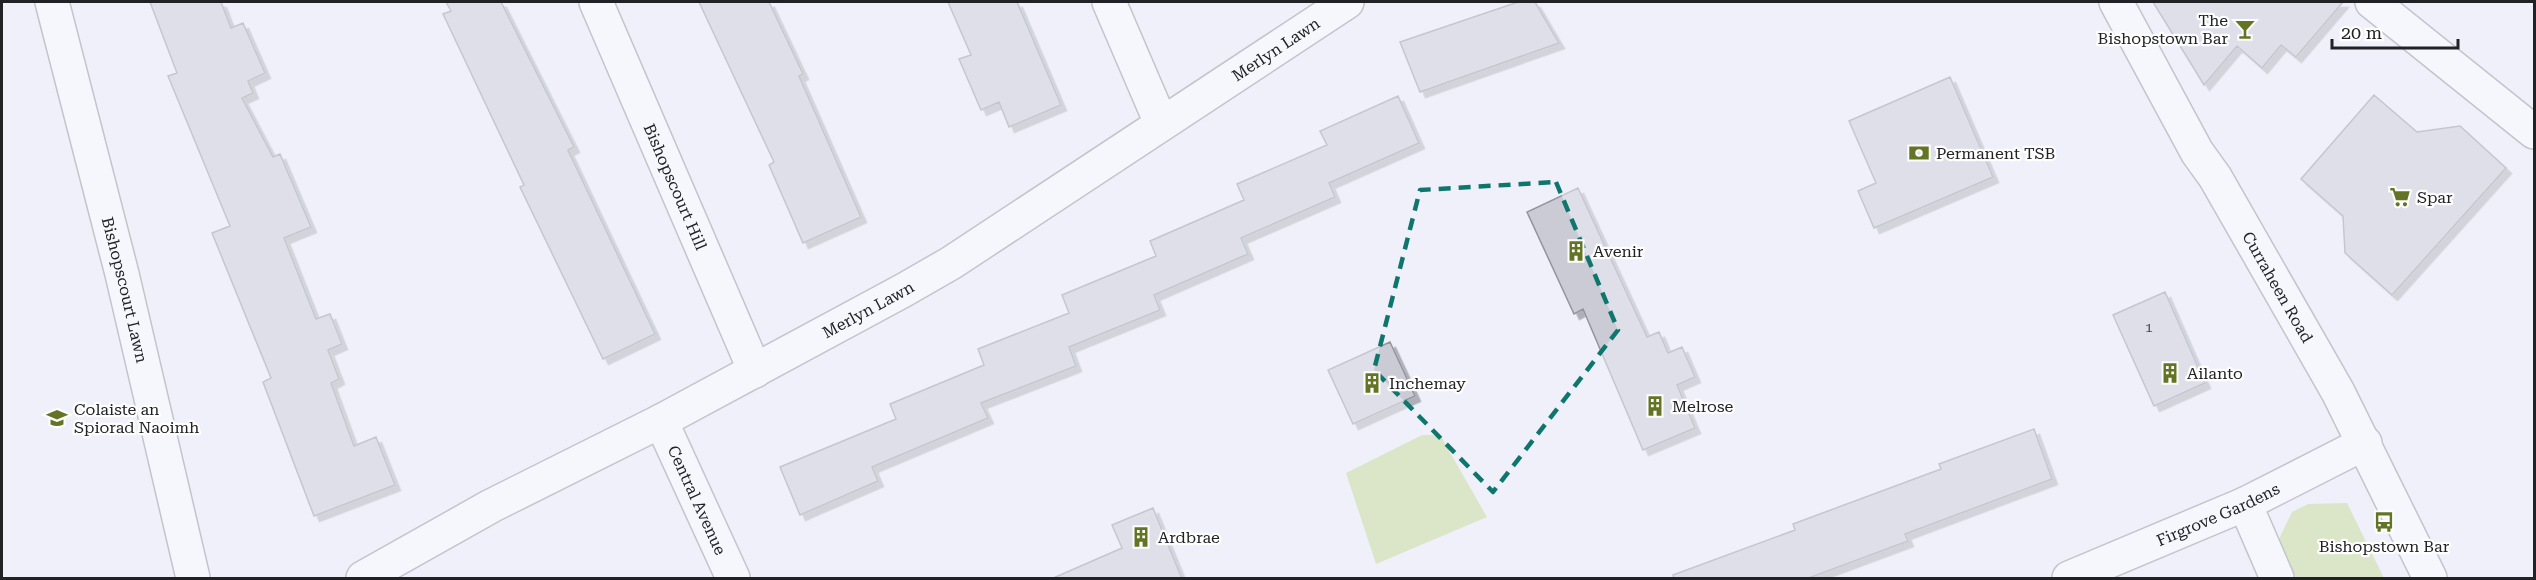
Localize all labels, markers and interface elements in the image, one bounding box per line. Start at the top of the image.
place label: The Bishopstown Bar [2098,11,2228,48]
scale bar [2332,12,2458,50]
street label: Merlyn Lawn [1228,13,1323,85]
bar icon: The Bishopstown Bar [2233,17,2257,41]
text: 20 m [2341,22,2382,43]
street label: Bishopscourt Hill [640,121,711,253]
bank icon: Permanent TSB [1907,141,1931,165]
place label: Permanent TSB [1936,144,2055,163]
supermarket icon: Spar [2388,185,2412,209]
place label: Spar [2417,188,2453,207]
street label: Bishopscourt Lawn [98,215,152,365]
street label: Curraheen Road [2239,228,2317,346]
building icon: Avenir [1564,239,1588,263]
place label: Avenir [1593,242,1644,261]
street label: Merlyn Lawn [819,277,917,342]
house number: 1 [2145,319,2153,335]
building icon: Ailanto [2158,361,2182,385]
place label: Ailanto [2187,364,2243,383]
building icon: Inchemay [1360,371,1384,395]
place label: Inchemay [1389,374,1466,393]
building icon: Melrose [1643,394,1667,418]
place label: Melrose [1672,397,1733,416]
place label: Colaiste an Spiorad Naoimh [74,400,199,437]
school or university icon: Colaiste an Spiorad Naoimh [45,406,69,430]
street label: Central Avenue [664,442,731,558]
street label: Firgrove Gardens [2153,478,2283,550]
bus stop icon: Bishopstown Bar [2372,510,2396,534]
building icon: Ardbrae [1129,525,1153,549]
place label: Ardbrae [1158,528,1220,547]
place label: Bishopstown Bar [2319,537,2450,556]

